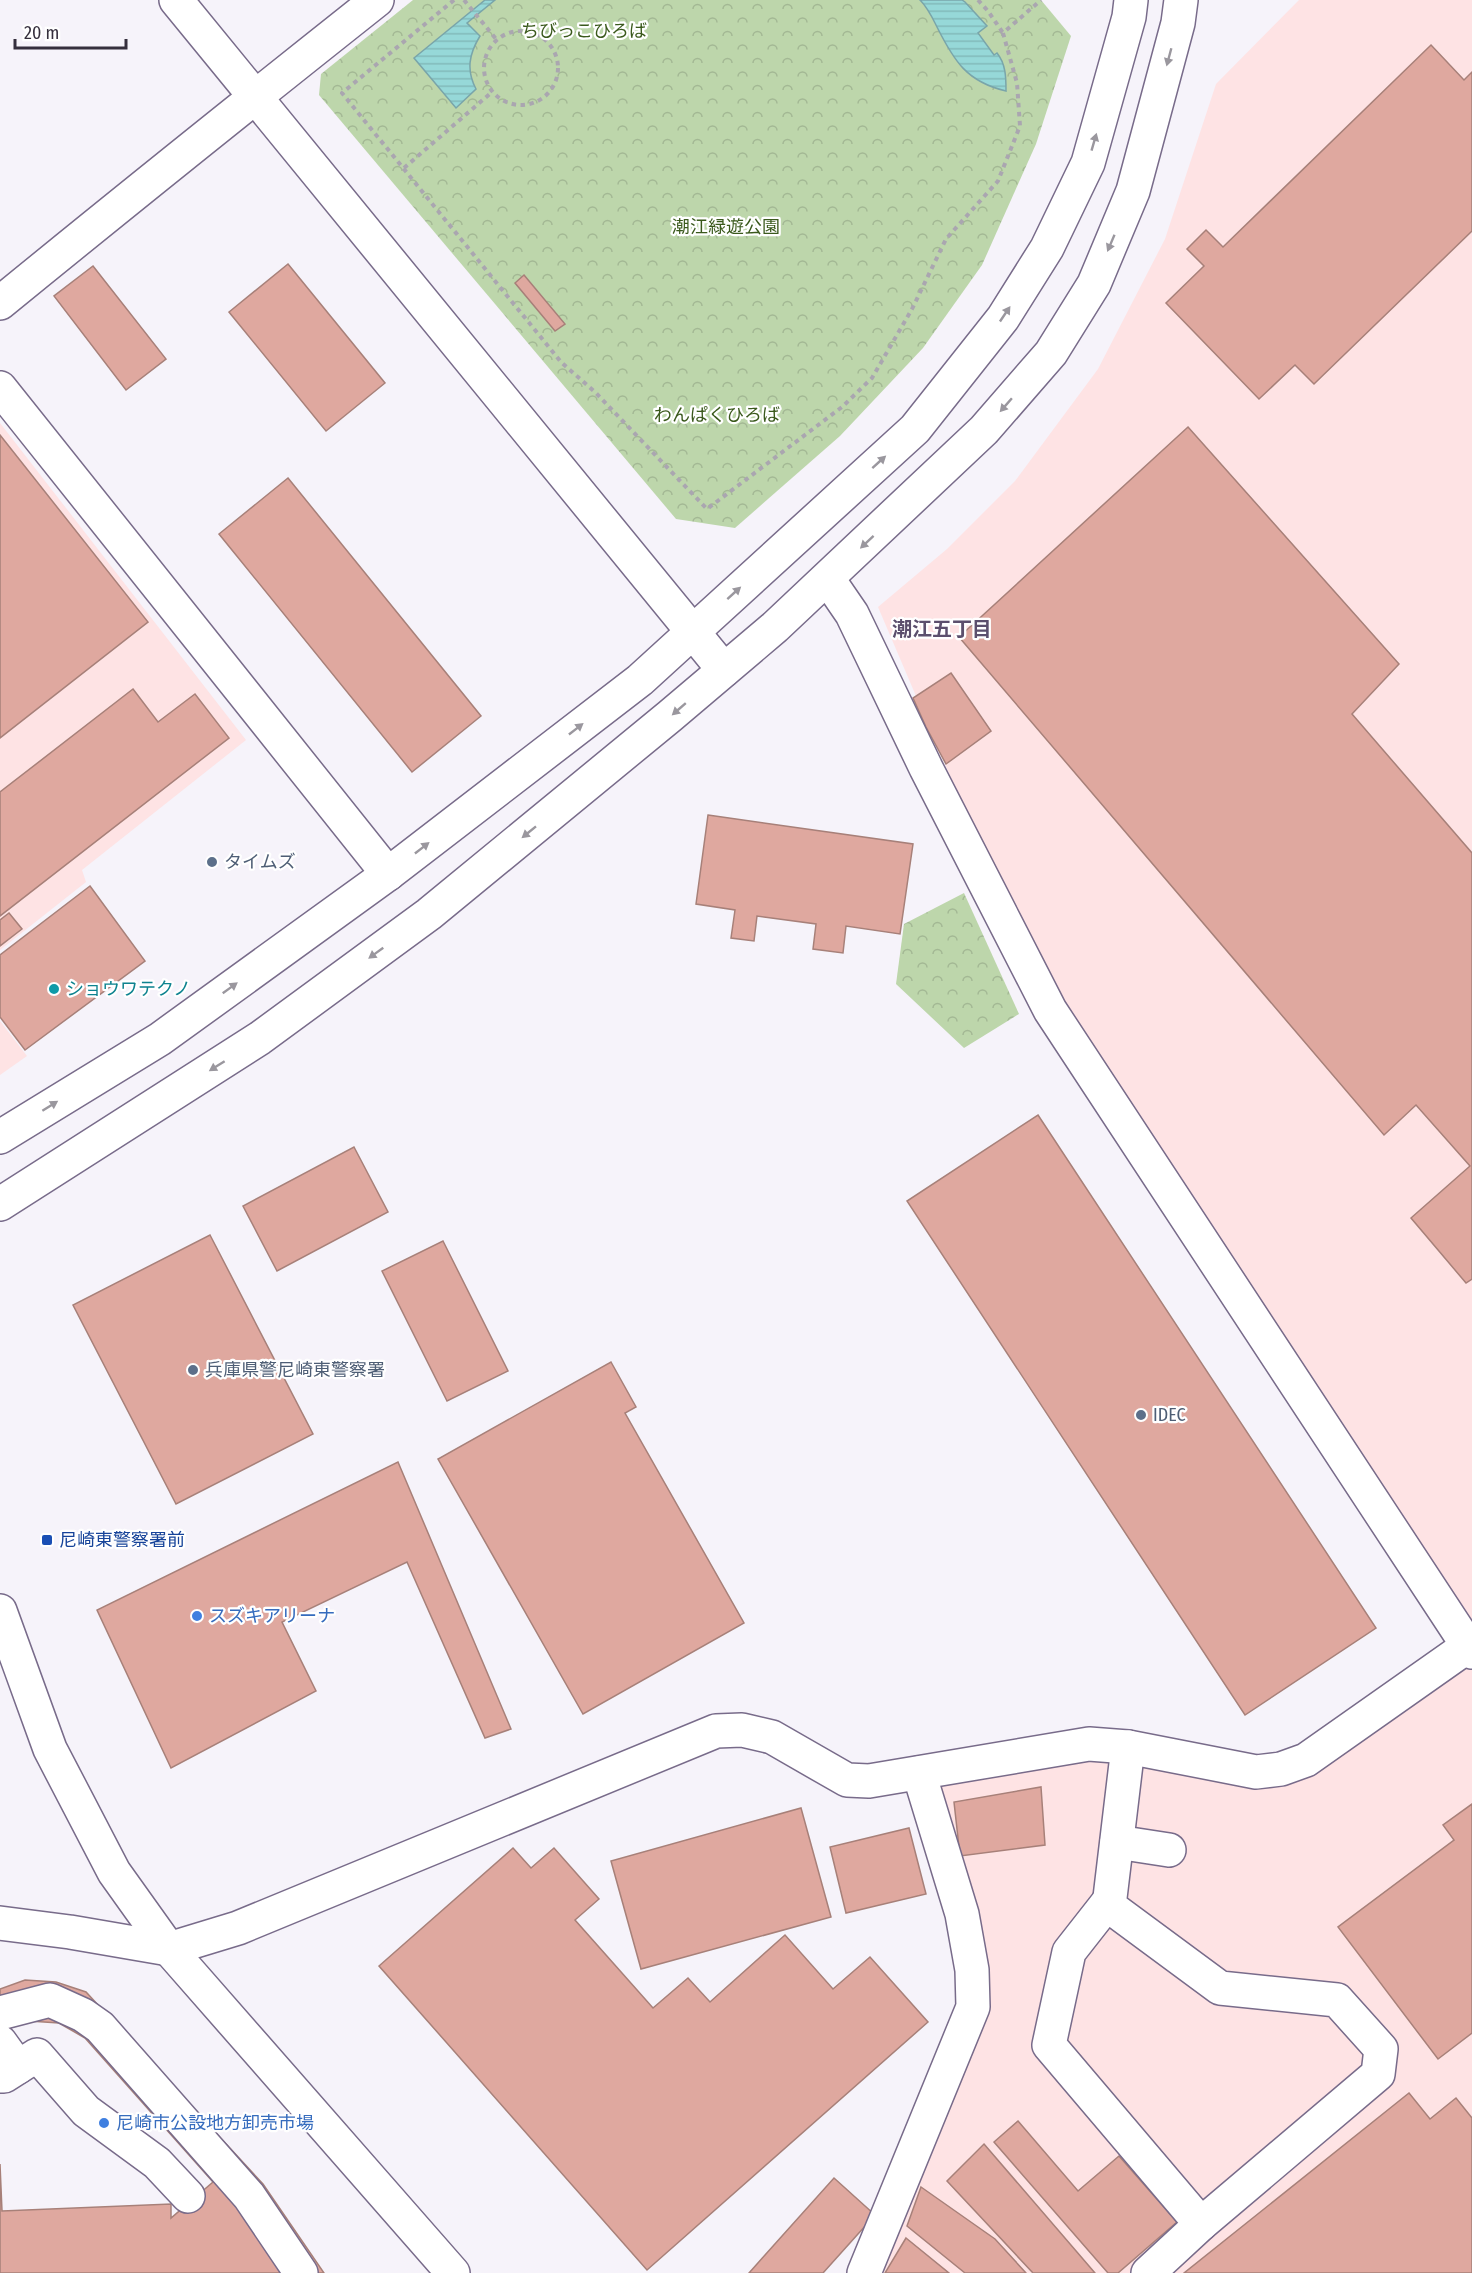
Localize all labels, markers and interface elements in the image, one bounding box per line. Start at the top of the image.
scale bar [15,12,126,50]
park label: ちびっこひろば [521,20,647,42]
text: 20 m [24,22,59,44]
one-way arrow [1164,48,1173,66]
one-way arrow [1090,132,1099,150]
park label: 潮江緑遊公園 [672,216,780,238]
one-way arrow [1106,234,1115,252]
one-way arrow [999,306,1010,322]
one-way arrow [1000,397,1013,412]
park label: わんぱくひろば [654,404,780,426]
one-way arrow [871,456,886,469]
one-way arrow [859,535,874,549]
one-way arrow [726,587,741,600]
district label: 潮江五丁目 [892,617,992,641]
one-way arrow [671,702,687,715]
one-way arrow [569,723,584,735]
one-way arrow [521,826,537,839]
one-way arrow [414,841,430,854]
place label: タイムズ [224,851,296,873]
marker: タイムズ [205,855,219,869]
one-way arrow [368,947,384,959]
place label: ショウワテクノ [66,978,191,1000]
marker: ショウワテクノ [47,982,61,996]
one-way arrow [223,982,238,994]
one-way arrow [208,1060,225,1071]
one-way arrow [42,1100,58,1111]
place label: 兵庫県警尼崎東警察署 [205,1359,385,1381]
marker: 兵庫県警尼崎東警察署 [186,1363,200,1377]
place label: IDEC [1153,1404,1186,1426]
marker: IDEC [1134,1408,1148,1422]
place label: 尼崎東警察署前 [59,1529,185,1551]
marker: 尼崎東警察署前 [40,1533,54,1547]
place label: スズキアリーナ [209,1605,335,1627]
marker: スズキアリーナ [190,1609,204,1623]
place label: 尼崎市公設地方卸売市場 [116,2112,314,2134]
marker: 尼崎市公設地方卸売市場 [97,2116,111,2130]

